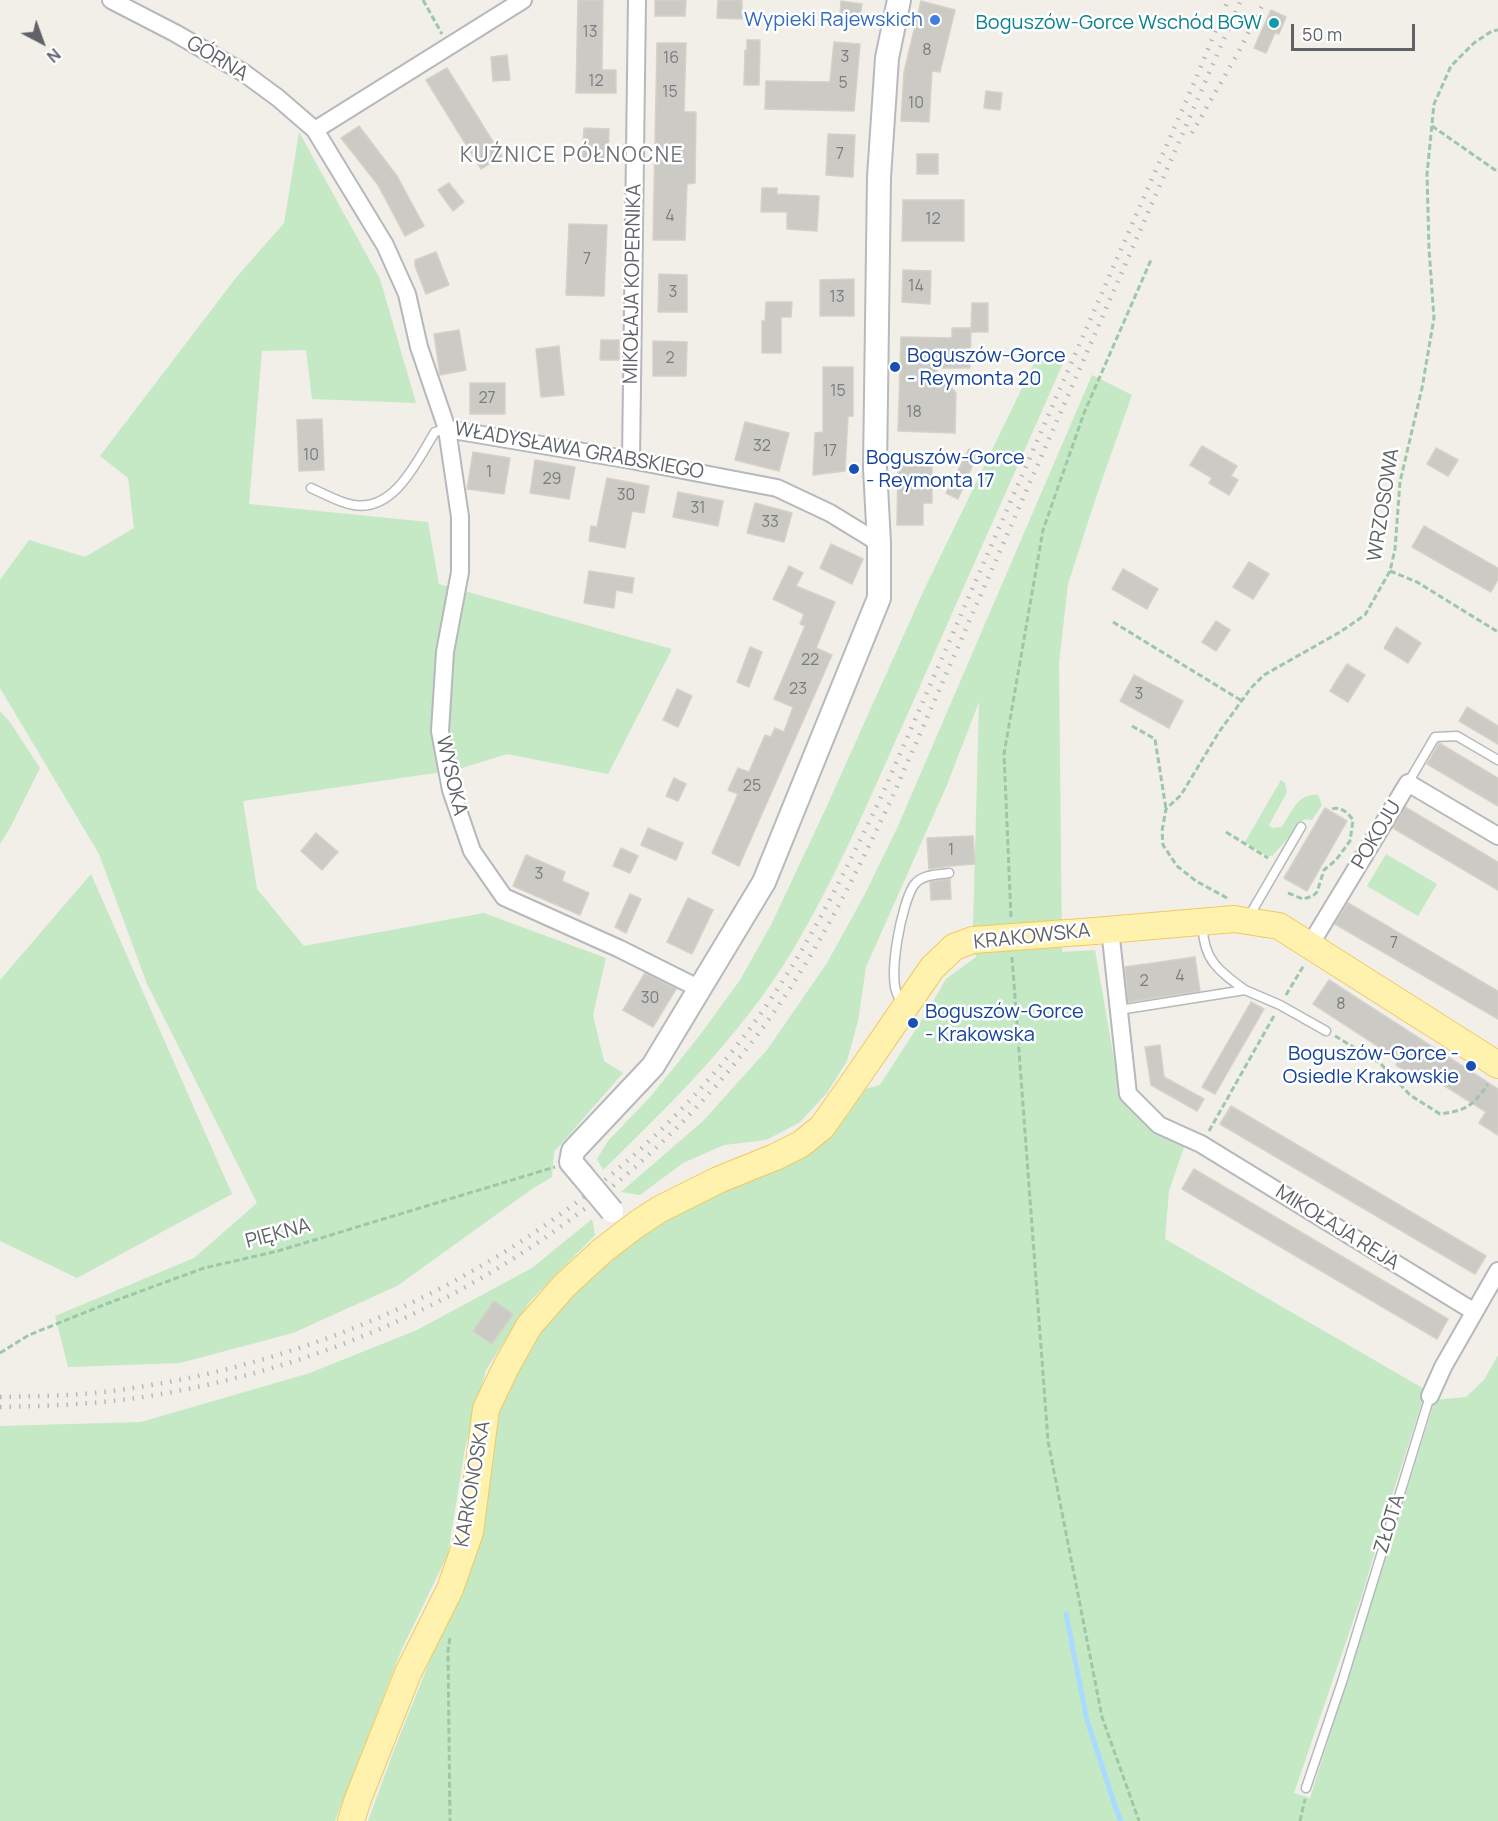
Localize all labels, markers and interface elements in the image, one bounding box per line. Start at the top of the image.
place label: Wypieki Rajewskich [744,8,923,32]
place label: Boguszów-Gorce Wschód BGW [976,11,1262,35]
north arrow [12,12,72,72]
scale bar [1294,12,1418,50]
marker: Wypieki Rajewskich [928,13,942,27]
marker: Boguszów-Gorce Wschód BGW [1267,16,1281,30]
text: 50 m [1302,22,1342,46]
house number: 13 [582,23,598,43]
street label: GÓRNA [182,31,252,87]
house number: 8 [922,41,932,61]
text: N [42,44,65,68]
house number: 3 [841,48,849,68]
house number: 16 [663,49,679,69]
house number: 12 [588,72,604,92]
house number: 5 [838,74,848,94]
house number: 15 [662,83,678,103]
house number: 10 [908,94,924,114]
district label: KUŹNICE PÓŁNOCNE [460,143,684,169]
house number: 7 [836,145,844,165]
street label: MIKOŁAJA KOPERNIKA [619,184,647,384]
house number: 4 [665,207,675,227]
house number: 12 [925,210,941,230]
house number: 7 [583,250,591,270]
house number: 14 [908,277,924,297]
house number: 3 [669,283,677,303]
house number: 13 [829,288,845,308]
place label: Boguszów-Gorce - Reymonta 20 [907,344,1066,391]
house number: 2 [665,349,675,369]
marker: Boguszów-Gorce - Reymonta 20 [888,360,902,374]
house number: 15 [830,382,846,402]
house number: 27 [478,389,496,409]
house number: 18 [906,403,922,423]
street label: WŁADYSŁAWA GRABSKIEGO [452,417,706,485]
house number: 32 [753,437,771,457]
house number: 17 [823,442,837,462]
house number: 10 [303,446,319,466]
place label: Boguszów-Gorce - Reymonta 17 [866,446,1025,493]
street label: WRZOSOWA [1363,447,1405,563]
marker: Boguszów-Gorce - Reymonta 17 [847,462,861,476]
house number: 1 [486,463,492,483]
house number: 29 [542,470,562,490]
house number: 30 [617,486,635,506]
house number: 31 [690,499,706,519]
house number: 33 [761,513,779,533]
house number: 22 [801,651,819,671]
house number: 23 [789,680,807,700]
house number: 3 [1135,685,1143,705]
street label: WYSOKA [430,734,472,818]
house number: 25 [743,777,761,797]
street label: POKOJU [1347,796,1407,874]
house number: 1 [948,841,954,861]
house number: 3 [535,865,543,885]
street label: KRAKOWSKA [972,919,1092,955]
house number: 7 [1390,934,1398,954]
house number: 4 [1175,967,1185,987]
house number: 2 [1139,972,1149,992]
house number: 30 [641,989,659,1009]
house number: 8 [1336,995,1346,1015]
place label: Boguszów-Gorce - Krakowska [925,1000,1084,1047]
marker: Boguszów-Gorce - Krakowska [906,1016,920,1030]
place label: Boguszów-Gorce - Osiedle Krakowskie [1283,1042,1459,1089]
marker: Boguszów-Gorce - Osiedle Krakowskie [1464,1059,1478,1073]
street label: MIKOŁAJA REJA [1271,1180,1403,1276]
street label: PIĘKNA [243,1214,313,1254]
street label: KARKONOSKA [450,1419,496,1549]
street label: ZŁOTA [1370,1492,1410,1556]

